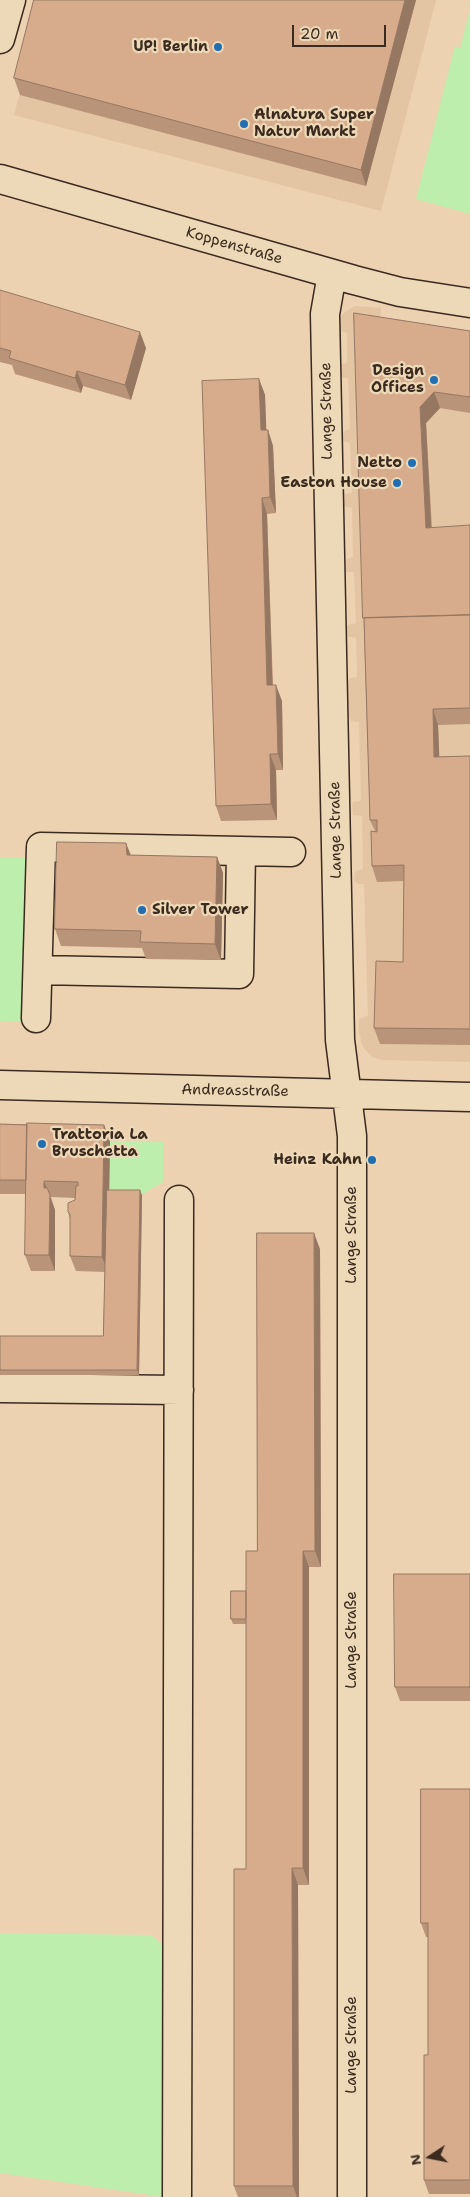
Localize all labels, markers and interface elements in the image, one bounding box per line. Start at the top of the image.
scale bar [295,15,389,47]
text: 20 m [300,24,339,44]
place label: UP! Berlin [133,38,208,56]
marker: UP! Berlin [212,41,224,53]
place label: Alnatura Super Natur Markt [254,106,374,141]
marker: Alnatura Super Natur Markt [238,118,250,130]
street label: Koppenstraße [184,224,284,268]
street label: Lange Straße [317,362,337,460]
place label: Design Offices [371,362,424,397]
marker: Design Offices [428,374,440,386]
place label: Netto [357,454,402,472]
marker: Netto [406,457,418,469]
place label: Easton House [280,474,387,492]
marker: Easton House [391,477,403,489]
street label: Lange Straße [326,781,346,879]
place label: Silver Tower [152,901,249,919]
marker: Silver Tower [136,904,148,916]
street label: Andreasstraße [181,1081,289,1101]
place label: Trattoria La Bruschetta [52,1126,148,1161]
marker: Trattoria La Bruschetta [36,1138,48,1150]
place label: Heinz Kahn [273,1151,362,1169]
marker: Heinz Kahn [366,1154,378,1166]
street label: Lange Straße [343,1186,361,1284]
street label: Lange Straße [343,1591,361,1689]
street label: Lange Straße [343,1996,361,2094]
north arrow [405,2132,455,2182]
text: N [405,2153,425,2167]

